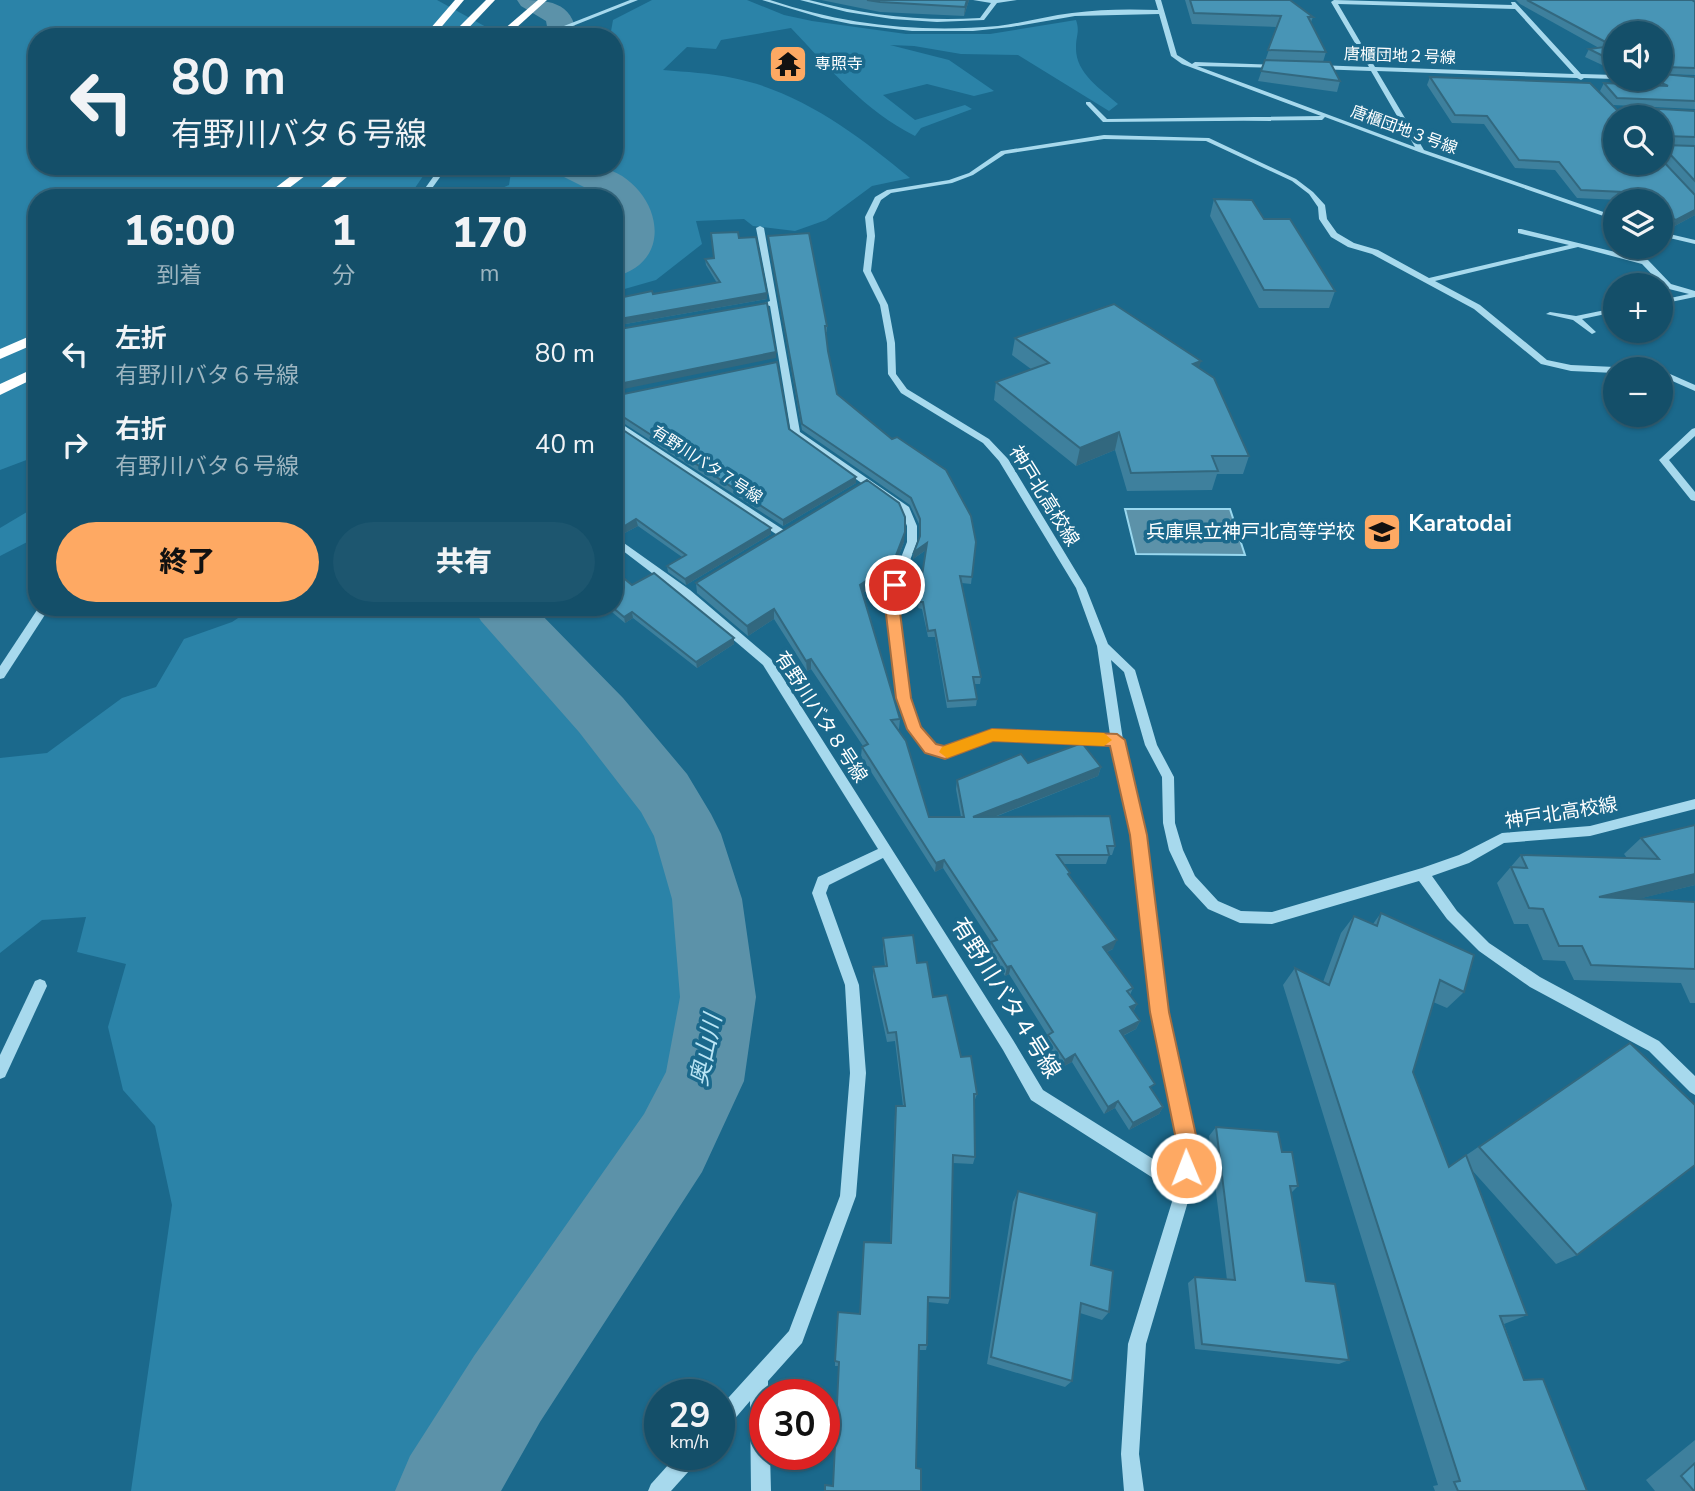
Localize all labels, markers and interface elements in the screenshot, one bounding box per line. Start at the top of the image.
map controls [1603,21,1673,427]
button: sound [1603,21,1673,91]
temple icon: 専照寺 [767,43,809,85]
street label: 唐櫃団地２号線 [1344,43,1456,69]
text: 80 m [171,44,286,111]
place label: 専照寺 [815,53,863,75]
icon: left [56,56,147,147]
street label: 唐櫃団地３号線 [1348,101,1460,159]
button: search [1603,105,1673,175]
text: 有野川バタ６号線 [171,113,427,156]
button: layers [1603,189,1673,259]
text: 16:00 [124,203,235,260]
text: 1 [331,203,356,260]
text: 170 [452,205,527,262]
text: m [480,258,499,289]
text: 到着 [156,260,202,291]
text: 分 [332,260,355,291]
button: + [1603,273,1673,343]
text: 左折 [115,321,167,356]
icon: left [56,335,94,373]
text: 80 m [535,336,595,371]
button: − [1603,357,1673,427]
text: 有野川バタ６号線 [115,360,299,391]
text: 右折 [115,412,167,447]
street label: 有野川バタ７号線 [647,421,767,509]
icon: right [56,426,94,464]
text: 40 m [535,427,595,462]
street label: 神戸北高校線 [1003,441,1085,551]
text: 有野川バタ６号線 [115,451,299,482]
district label: Karatodai [1408,508,1512,539]
school or university icon: 兵庫県立神戸北高等学校 [1361,511,1403,553]
place label: 兵庫県立神戸北高等学校 [1146,519,1355,545]
button: 終了 [56,522,319,602]
button: 共有 [333,522,595,602]
pin [865,555,925,615]
icon: arrive [876,566,914,604]
street label: 有野川バタ８号線 [769,646,873,788]
street label: 神戸北高校線 [1503,791,1619,835]
street label: 有野川バタ４号線 [944,912,1068,1084]
water label: 奥山川 [683,1009,730,1089]
position arrow [1149,1131,1223,1205]
speed limit sign: 30 [749,1379,840,1470]
text: 29 [668,1392,711,1439]
text: km/h [670,1430,709,1454]

